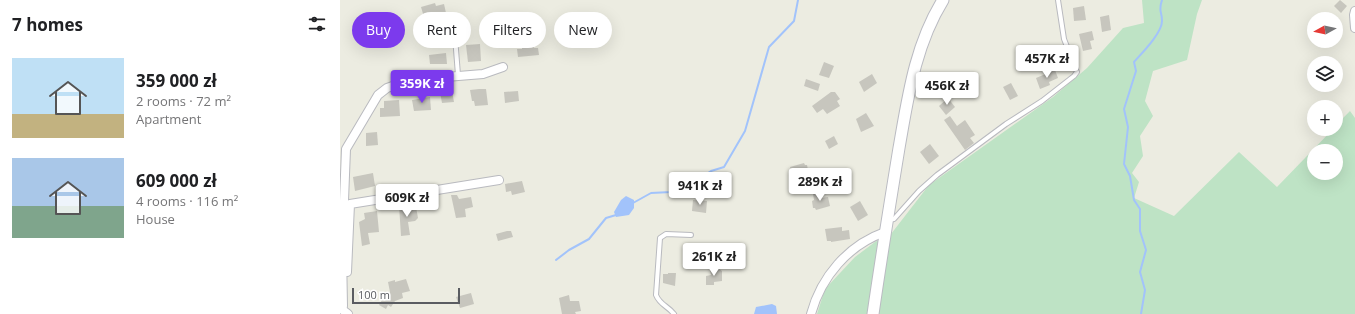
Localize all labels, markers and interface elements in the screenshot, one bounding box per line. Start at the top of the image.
chip: Buy [352,12,405,48]
chip: Rent [413,12,471,48]
chip: Filters [479,12,546,48]
chip: New [554,12,612,48]
north arrow [1307,12,1343,48]
map controls [1307,12,1343,180]
text: 7 homes [12,13,83,36]
icon: filters [306,13,328,35]
pin: 457K zł [1010,45,1084,79]
text: 457K zł [1025,49,1069,67]
button: layers [1307,56,1343,92]
text: 359 000 zł [136,69,217,92]
pin: 359K zł [385,70,459,104]
pin: 456K zł [910,72,984,106]
icon: home [44,74,92,122]
text: 359K zł [400,74,444,92]
text: 456K zł [925,76,969,94]
text: 2 rooms · 72 m² [136,92,231,110]
button: + [1307,100,1343,136]
text: Apartment [136,110,201,128]
button: − [1307,144,1343,180]
pin: 289K zł [783,168,857,202]
text: 609 000 zł [136,169,217,192]
pin: 941K zł [663,172,737,206]
text: 289K zł [798,172,842,190]
icon: home [44,174,92,222]
text: 941K zł [678,176,722,194]
pin: 609K zł [370,184,444,218]
text: 609K zł [385,188,429,206]
text: 4 rooms · 116 m² [136,192,238,210]
text: House [136,210,175,228]
pin: 261K zł [677,243,751,277]
text: 261K zł [692,247,736,265]
scale bar [352,286,460,305]
text: 100 m [358,287,390,302]

